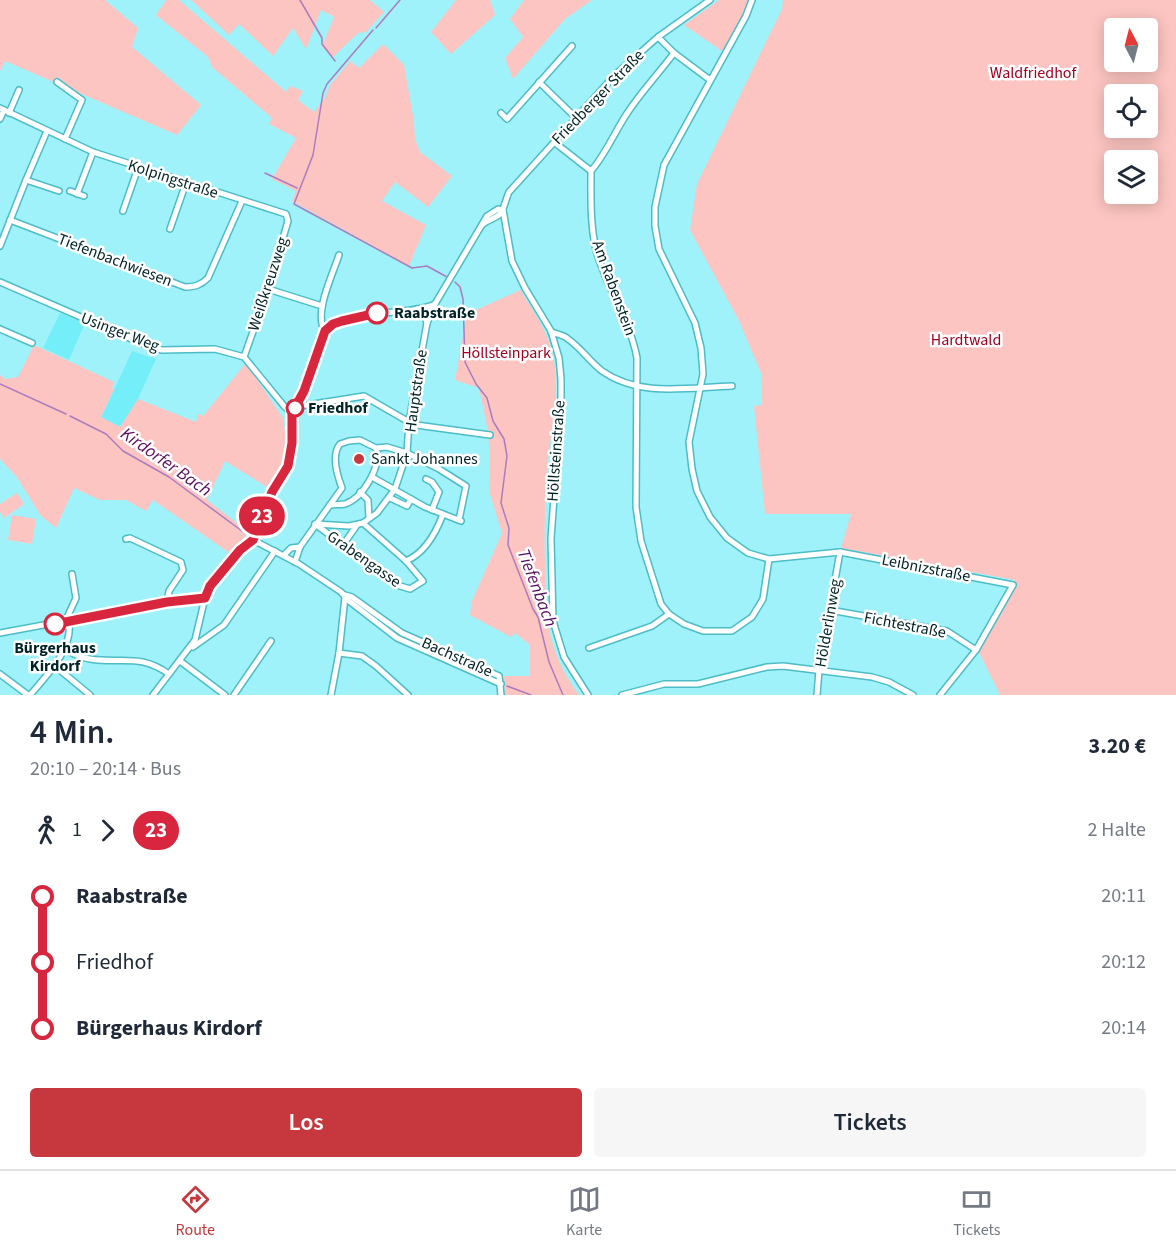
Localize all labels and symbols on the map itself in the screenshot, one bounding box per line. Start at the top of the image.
north arrow [1104,18,1158,72]
street label: Friedberger Straße [547,45,649,149]
park label: Waldfriedhof [990,62,1077,84]
street label: Kolpingstraße [125,154,221,204]
street label: Tiefenbachwiesen [55,228,175,292]
street label: Weißkreuzweg [242,234,294,334]
street label: Am Rabenstein [587,237,641,339]
marker: Raabstraße [366,302,388,324]
place label: Raabstraße [394,302,475,324]
street label: Usinger Weg [77,307,163,357]
park label: Hardtwald [931,329,1001,351]
park label: Höllsteinpark [461,342,551,364]
street label: Hauptstraße [399,348,433,434]
place label: Friedhof [308,397,368,419]
marker: Friedhof [286,399,304,417]
street label: Höllsteinstraße [541,399,571,502]
water label: Kirdorfer Bach [116,421,216,503]
place label: Sankt Johannes [371,448,478,470]
marker: Sankt Johannes [352,452,366,466]
line badge: 23 [235,496,289,536]
street label: Grabengasse [323,525,406,593]
water label: Tiefenbach [511,545,563,631]
street label: Leibnizstraße [880,549,972,587]
street label: Hölderlinweg [809,577,847,669]
street label: Fichtestraße [862,606,948,644]
marker: Bürgerhaus Kirdorf [44,613,66,635]
street label: Bachstraße [418,632,496,682]
place label: Bürgerhaus Kirdorf [14,637,96,677]

